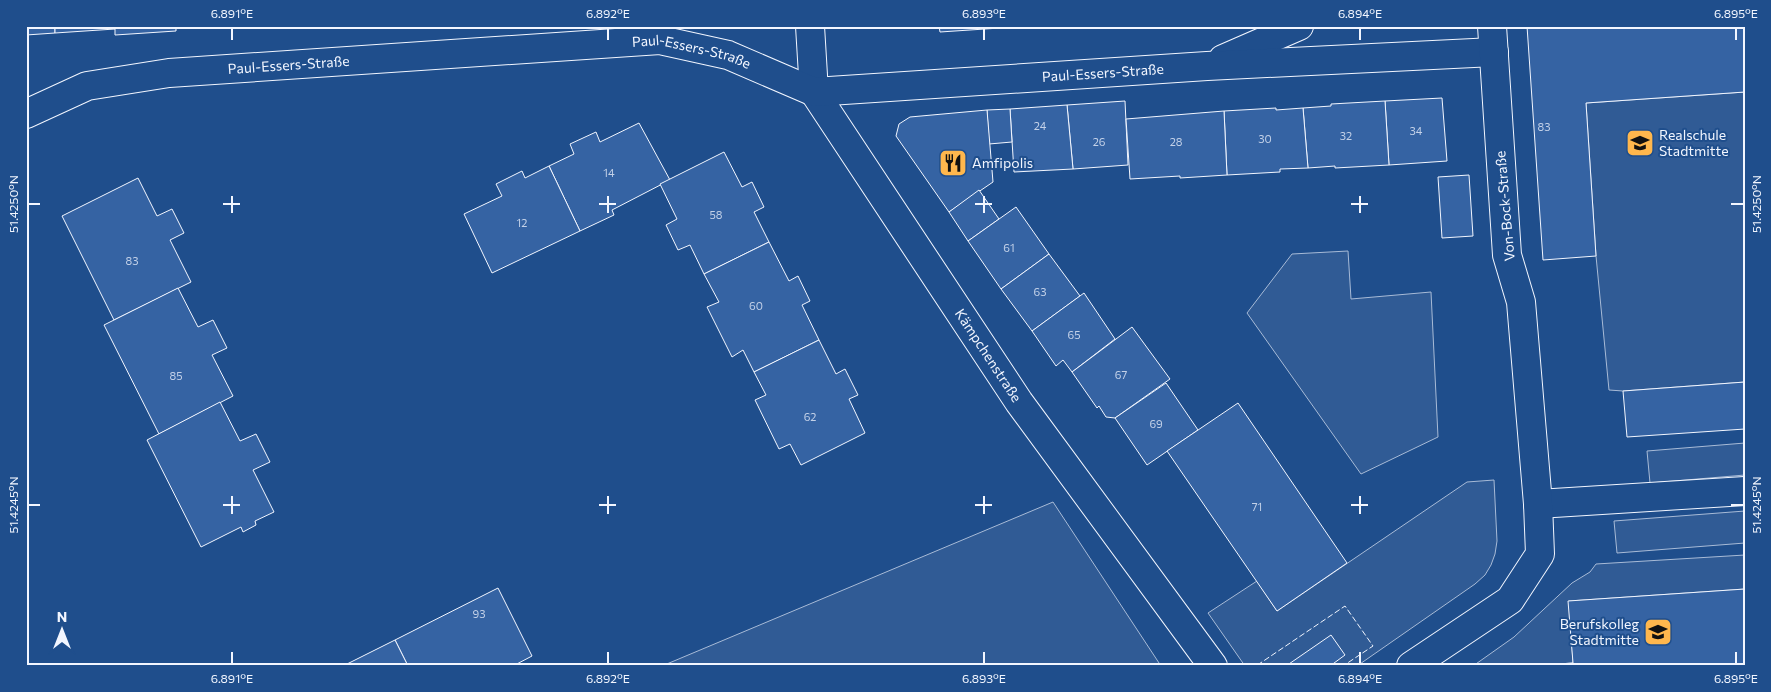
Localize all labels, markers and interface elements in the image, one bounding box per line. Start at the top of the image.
text: 6.891°E [211,6,253,20]
text: 6.892°E [586,6,630,20]
text: 6.893°E [962,6,1006,20]
text: 6.894°E [1338,6,1382,20]
text: 6.895°E [1714,6,1758,20]
street label: Paul-Essers-Straße [631,31,754,72]
street label: Paul-Essers-Straße [227,52,350,77]
street label: Paul-Essers-Straße [1041,60,1164,85]
house number: 24 [1034,119,1047,132]
house number: 83 [1538,120,1550,133]
house number: 34 [1410,124,1423,137]
place label: Realschule Stadtmitte [1659,126,1729,159]
school or university icon: Realschule Stadtmitte [1625,128,1655,158]
house number: 32 [1340,129,1352,142]
house number: 30 [1258,132,1272,145]
house number: 26 [1093,135,1106,148]
house number: 28 [1170,135,1183,148]
restaurant icon: Amfipolis [938,148,968,178]
street label: Von-Bock-Straße [1491,150,1518,262]
place label: Amfipolis [972,154,1033,171]
house number: 14 [603,166,615,179]
text: 51.4250°N [6,175,20,233]
text: 51.4250°N [1749,175,1763,233]
house number: 58 [710,208,723,221]
house number: 12 [517,216,527,229]
house number: 61 [1003,241,1015,254]
house number: 83 [126,254,138,267]
house number: 63 [1034,285,1046,298]
house number: 60 [749,299,763,312]
street label: Kämpchenstraße [952,305,1026,405]
house number: 65 [1068,328,1081,341]
house number: 67 [1115,368,1127,381]
house number: 85 [170,369,183,382]
house number: 62 [804,410,816,423]
house number: 69 [1149,417,1163,430]
text: 51.4245°N [6,477,20,533]
text: 51.4245°N [1749,477,1763,533]
house number: 71 [1252,500,1262,513]
north arrow [38,604,88,654]
house number: 93 [473,607,485,620]
text: N [57,608,67,625]
place label: Berufskolleg Stadtmitte [1560,615,1639,648]
school or university icon: Berufskolleg Stadtmitte [1643,617,1673,647]
text: 6.891°E [211,671,253,685]
text: 6.892°E [586,671,630,685]
text: 6.893°E [962,671,1006,685]
text: 6.894°E [1338,671,1382,685]
text: 6.895°E [1714,671,1758,685]

